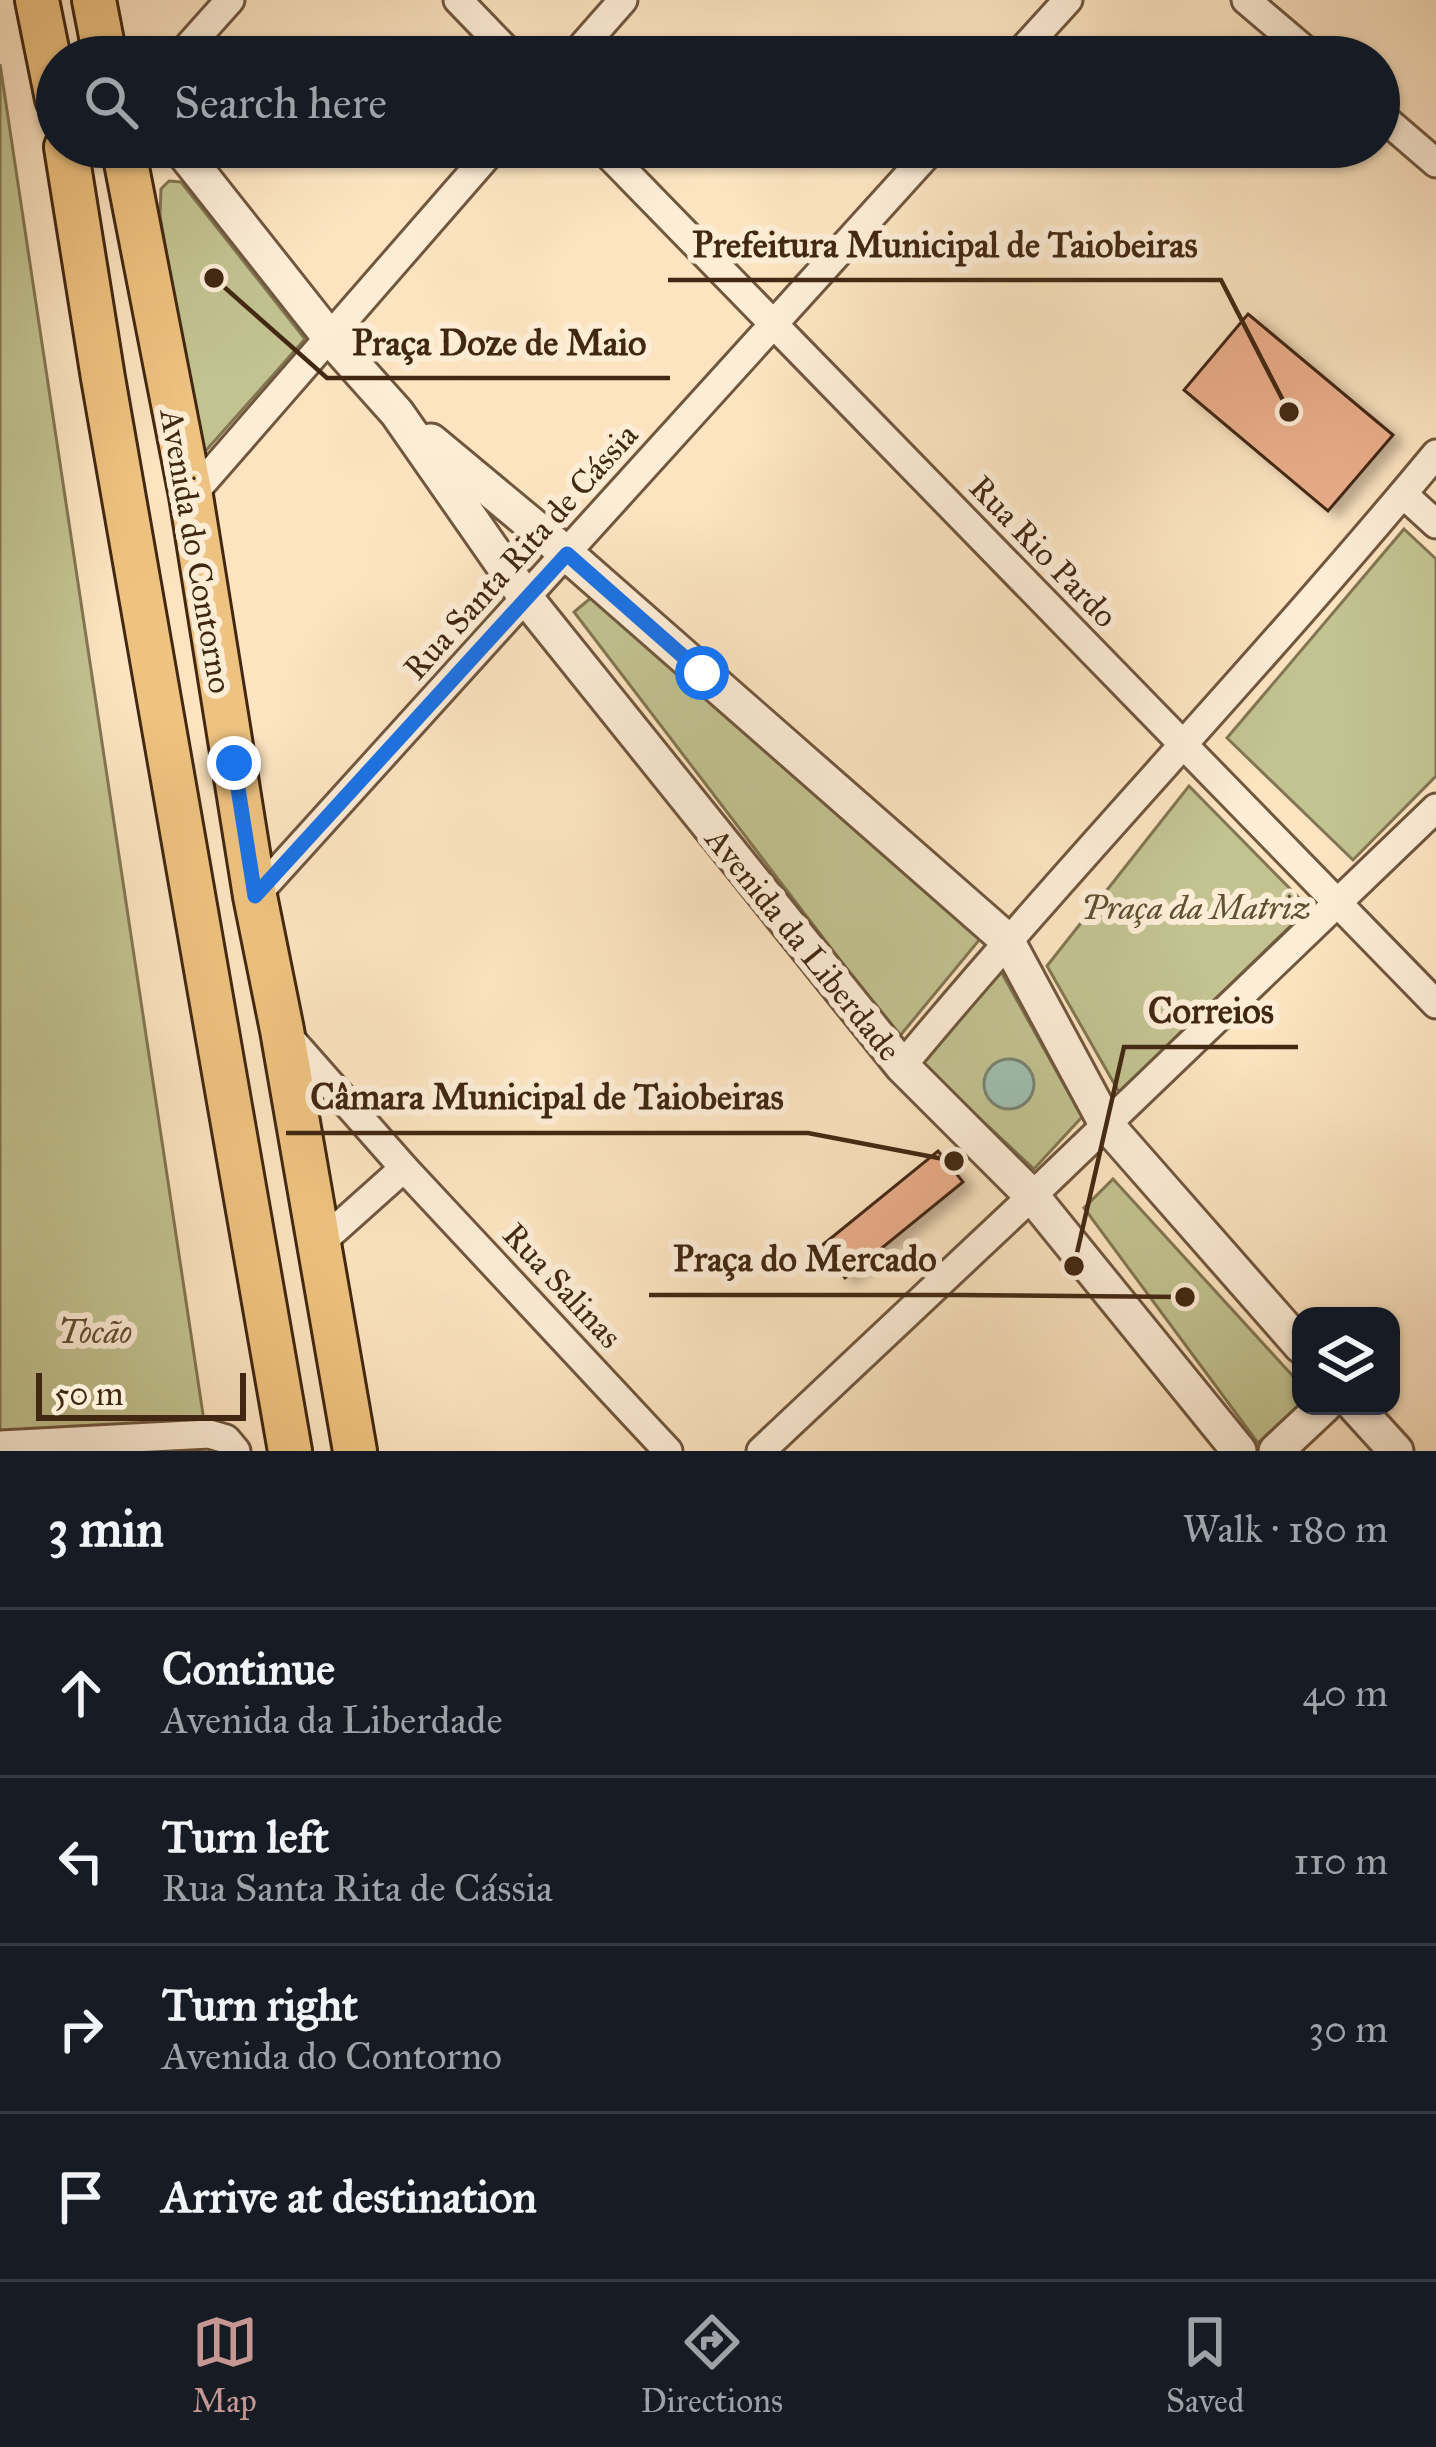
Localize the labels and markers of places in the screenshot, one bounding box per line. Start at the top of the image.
callout: Prefeitura Municipal de Taiobeiras [668,208,1221,280]
callout: Praça Doze de Maio [327,306,670,378]
callout: Correios [1124,975,1298,1047]
callout: Câmara Municipal de Taiobeiras [286,1061,808,1133]
callout: Praça do Mercado [649,1223,960,1295]

